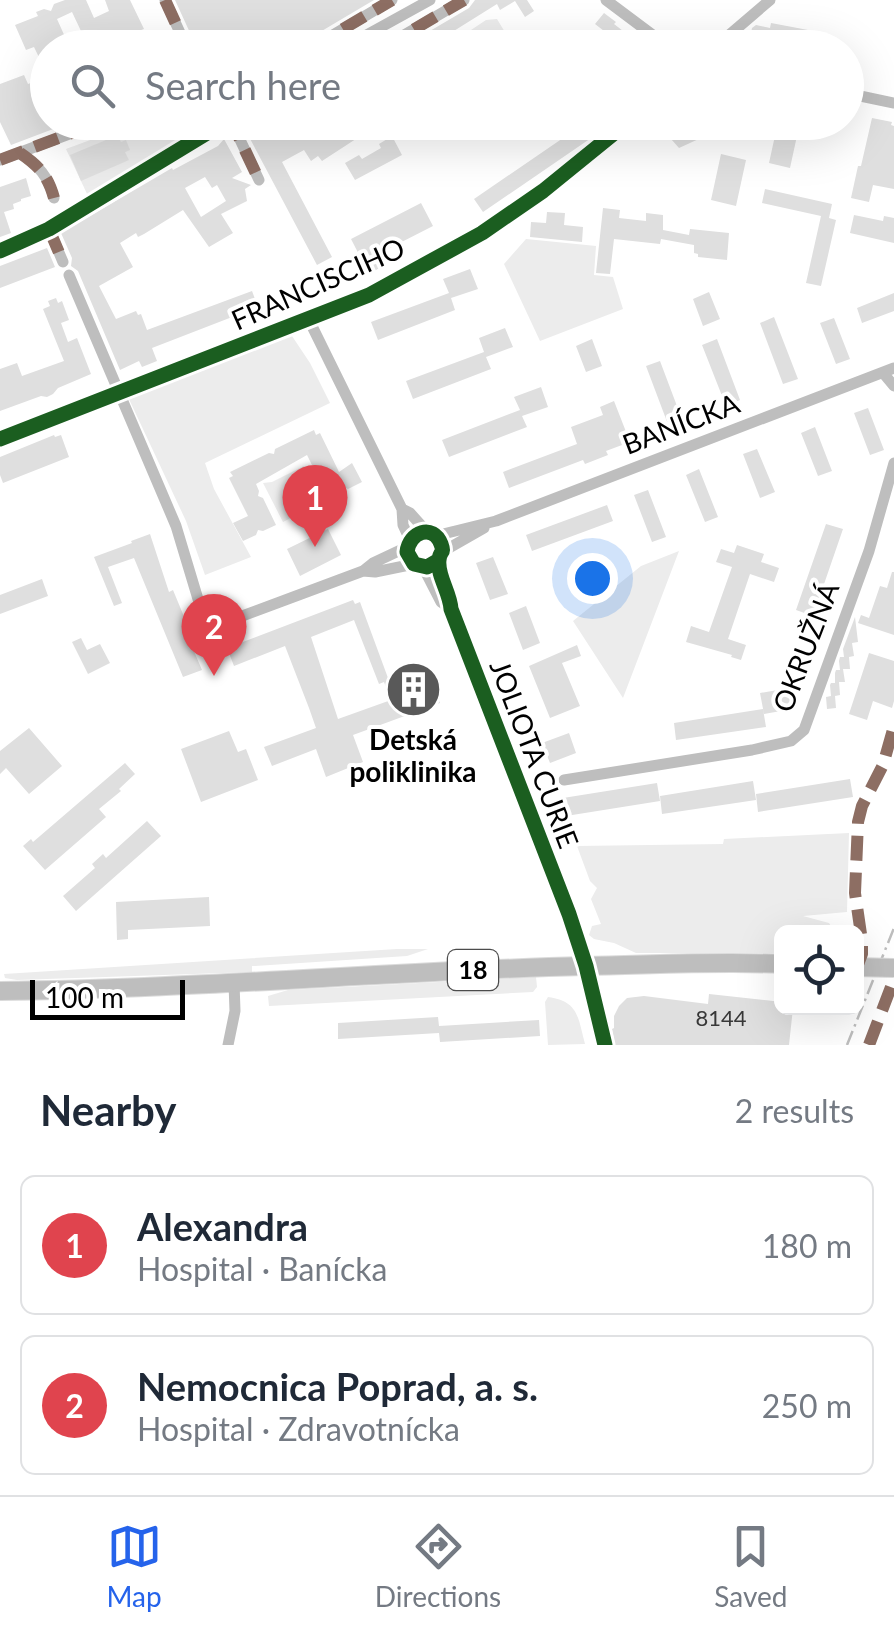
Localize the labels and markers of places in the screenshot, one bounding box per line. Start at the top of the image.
pin: 1 [282,464,348,547]
pin: 2 [182,594,246,676]
building icon: Detská poliklinika [383,659,443,719]
place label: Detská poliklinika [349,722,477,788]

